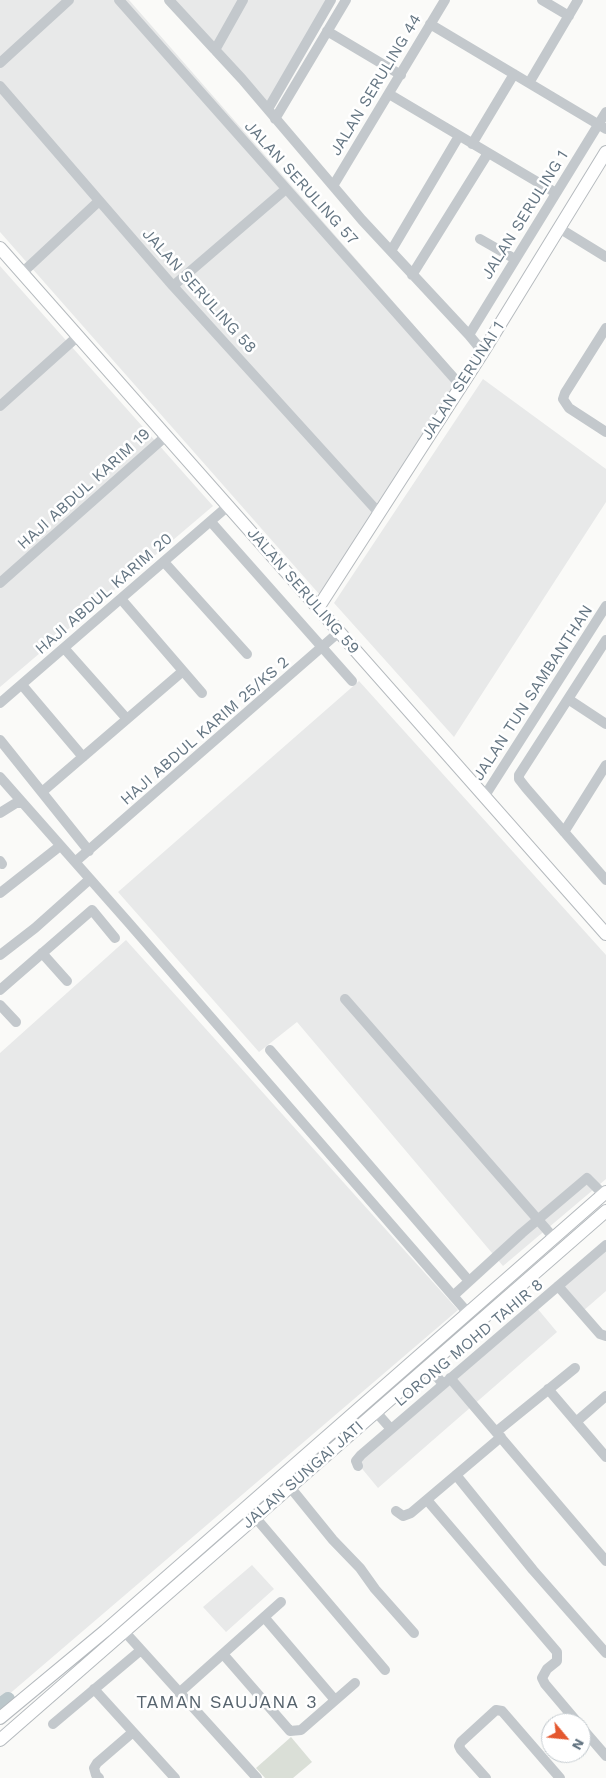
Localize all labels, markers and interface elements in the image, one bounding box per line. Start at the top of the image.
street label: JALAN SERULING 44 [326,11,426,159]
street label: JALAN SERULING 57 [240,117,362,249]
street label: JALAN SERULING 1 [478,147,572,283]
street label: JALAN SERULING 58 [138,225,260,357]
street label: JALAN SERUNAI 1 [417,318,509,444]
street label: HAJI ABDUL KARIM 19 [14,424,154,554]
street label: JALAN SERULING 59 [243,524,363,658]
street label: HAJI ABDUL KARIM 20 [32,529,176,659]
street label: JALAN TUN SAMBANTHAN [469,602,597,784]
street label: HAJI ABDUL KARIM 25/KS 2 [117,653,293,809]
street label: LORONG MOHD TAHIR 8 [391,1275,547,1411]
street label: JALAN SUNGAI JATI [238,1417,368,1533]
district label: TAMAN SAUJANA 3 [134,1692,320,1714]
north arrow [541,1713,591,1763]
text: N [569,1736,588,1753]

